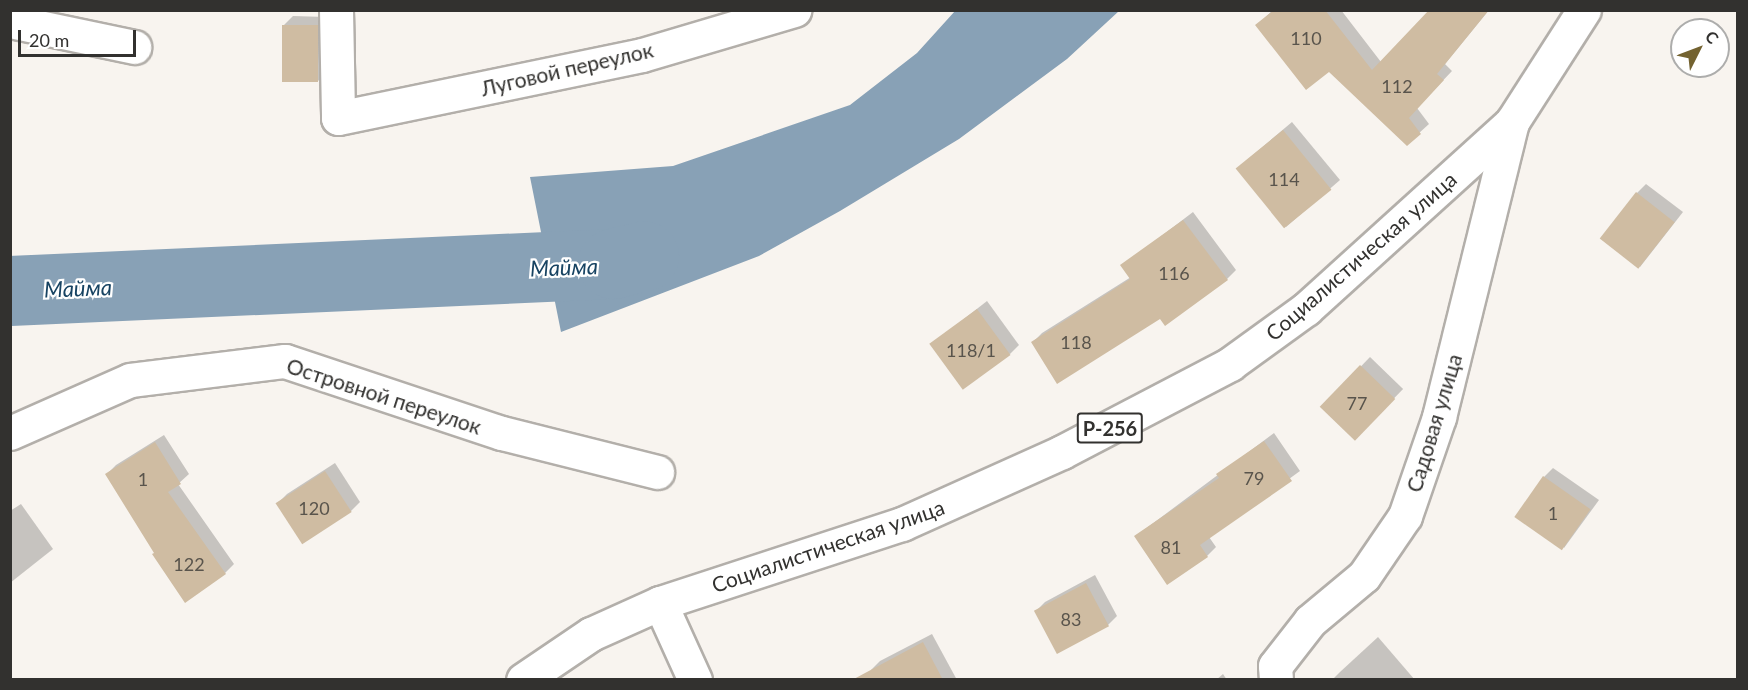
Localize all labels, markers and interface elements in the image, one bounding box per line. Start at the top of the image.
scale bar [21,18,140,56]
north arrow [1670,18,1730,78]
house number: 110 [1290,27,1322,49]
text: С [1702,27,1723,47]
text: 20 m [29,29,69,51]
street label: Луговой переулок [478,37,656,101]
house number: 112 [1381,75,1413,97]
street label: Социалистическая улица [1261,166,1461,346]
house number: 114 [1268,168,1300,190]
water label: Майма [530,253,598,281]
house number: 116 [1158,262,1190,284]
water label: Майма [44,274,112,302]
house number: 118 [1060,331,1092,353]
house number: 118/1 [946,339,996,361]
street label: Садовая улица [1401,351,1467,495]
street label: Островной переулок [284,353,484,439]
house number: 77 [1347,392,1367,414]
road number: Р-256 [1076,411,1144,445]
house number: 79 [1244,467,1264,489]
house number: 1 [138,468,148,490]
street label: Социалистическая улица [708,494,948,598]
house number: 120 [298,497,330,519]
house number: 1 [1548,502,1558,524]
house number: 81 [1161,536,1181,558]
house number: 122 [173,553,205,575]
house number: 83 [1061,608,1081,630]

